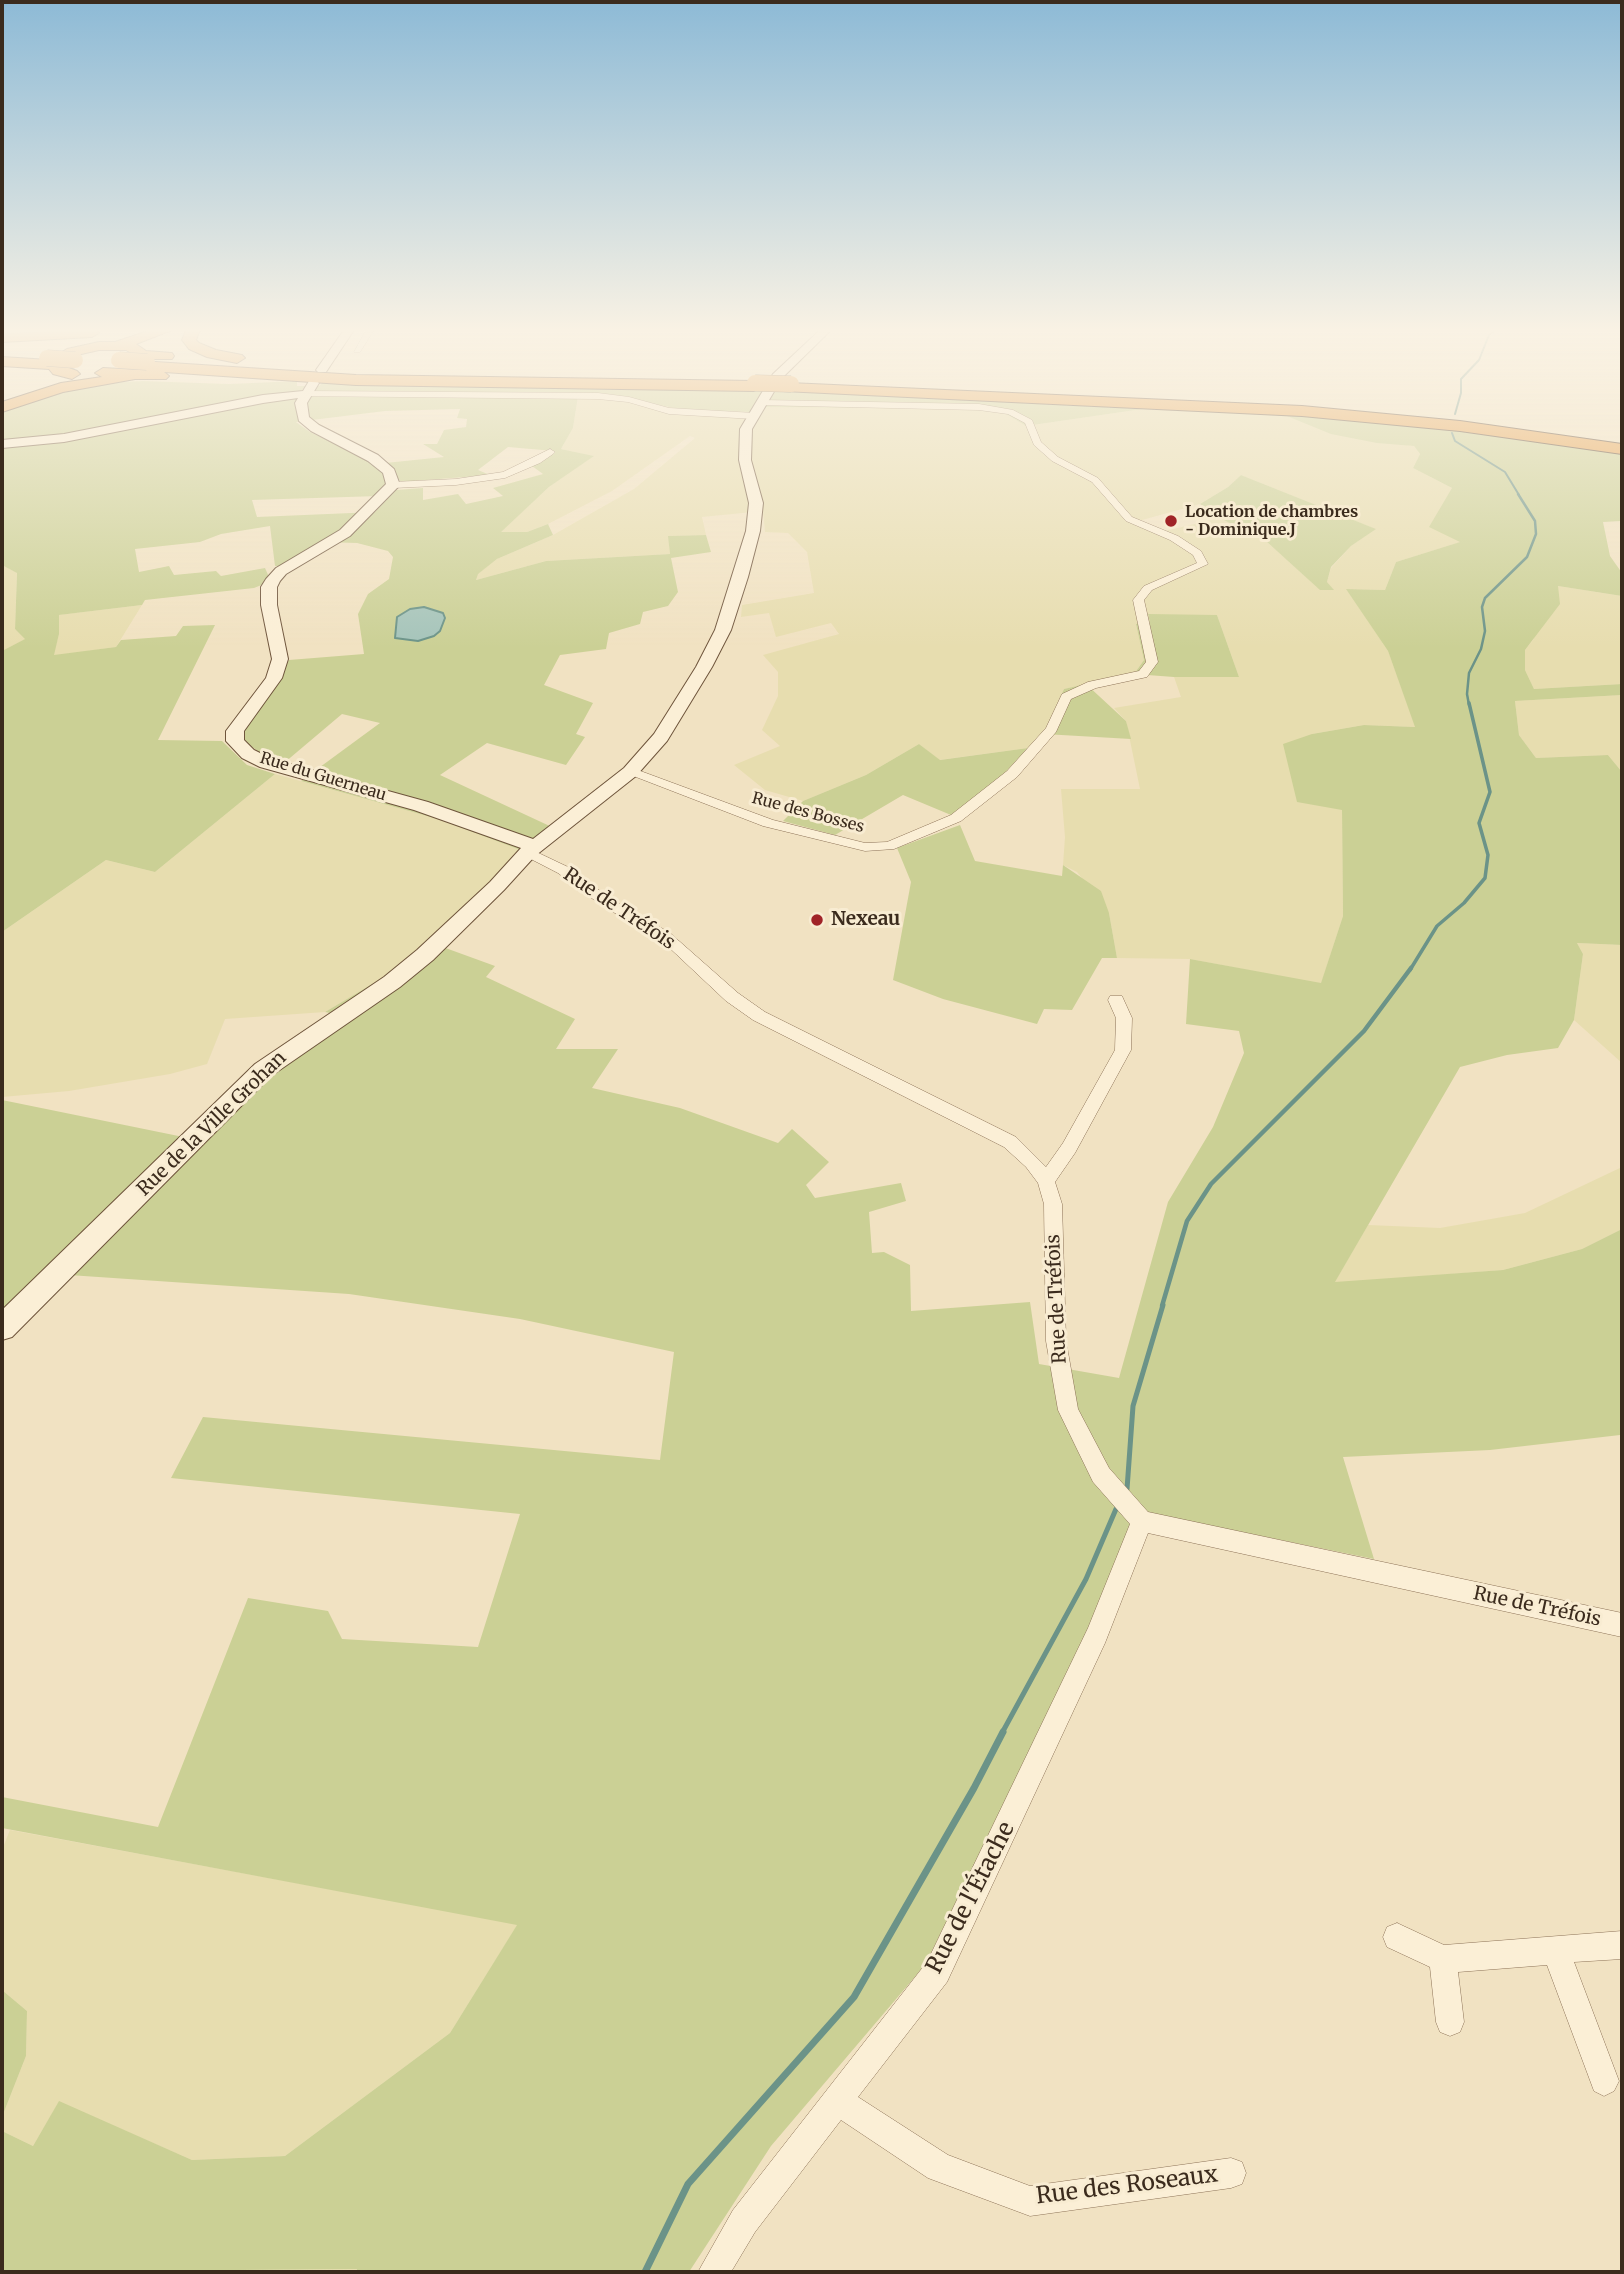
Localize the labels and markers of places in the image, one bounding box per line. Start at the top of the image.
place label: Location de chambres - Dominique.J [1185,502,1358,540]
marker: Location de chambres - Dominique.J [1163,513,1179,529]
place label: Nexeau [831,909,900,931]
marker: Nexeau [809,912,825,928]

